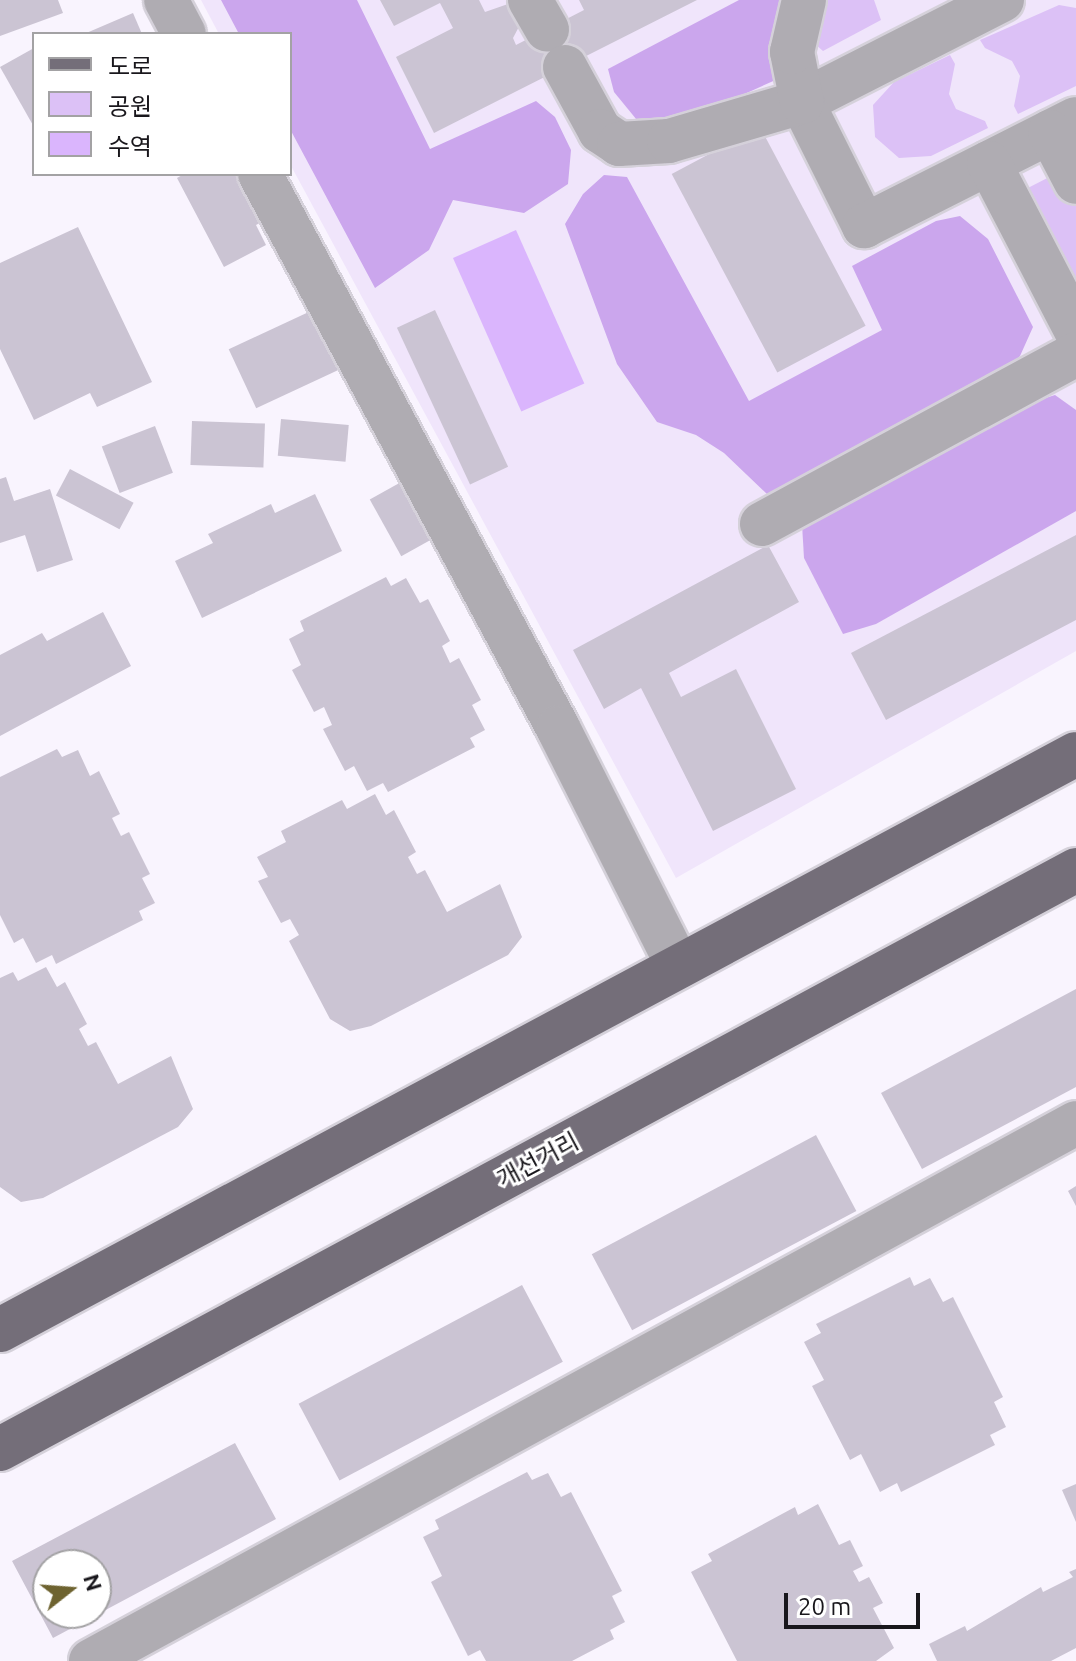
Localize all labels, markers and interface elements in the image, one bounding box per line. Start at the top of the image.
legend [32,32,292,176]
text: 도로 [108,53,152,80]
text: 공원 [108,93,152,120]
text: 수역 [108,133,152,160]
street label: 개선거리 [492,1127,584,1193]
north arrow [32,1549,112,1629]
text: N [79,1571,108,1594]
scale bar [788,1577,924,1627]
text: 20 m [798,1593,851,1620]

